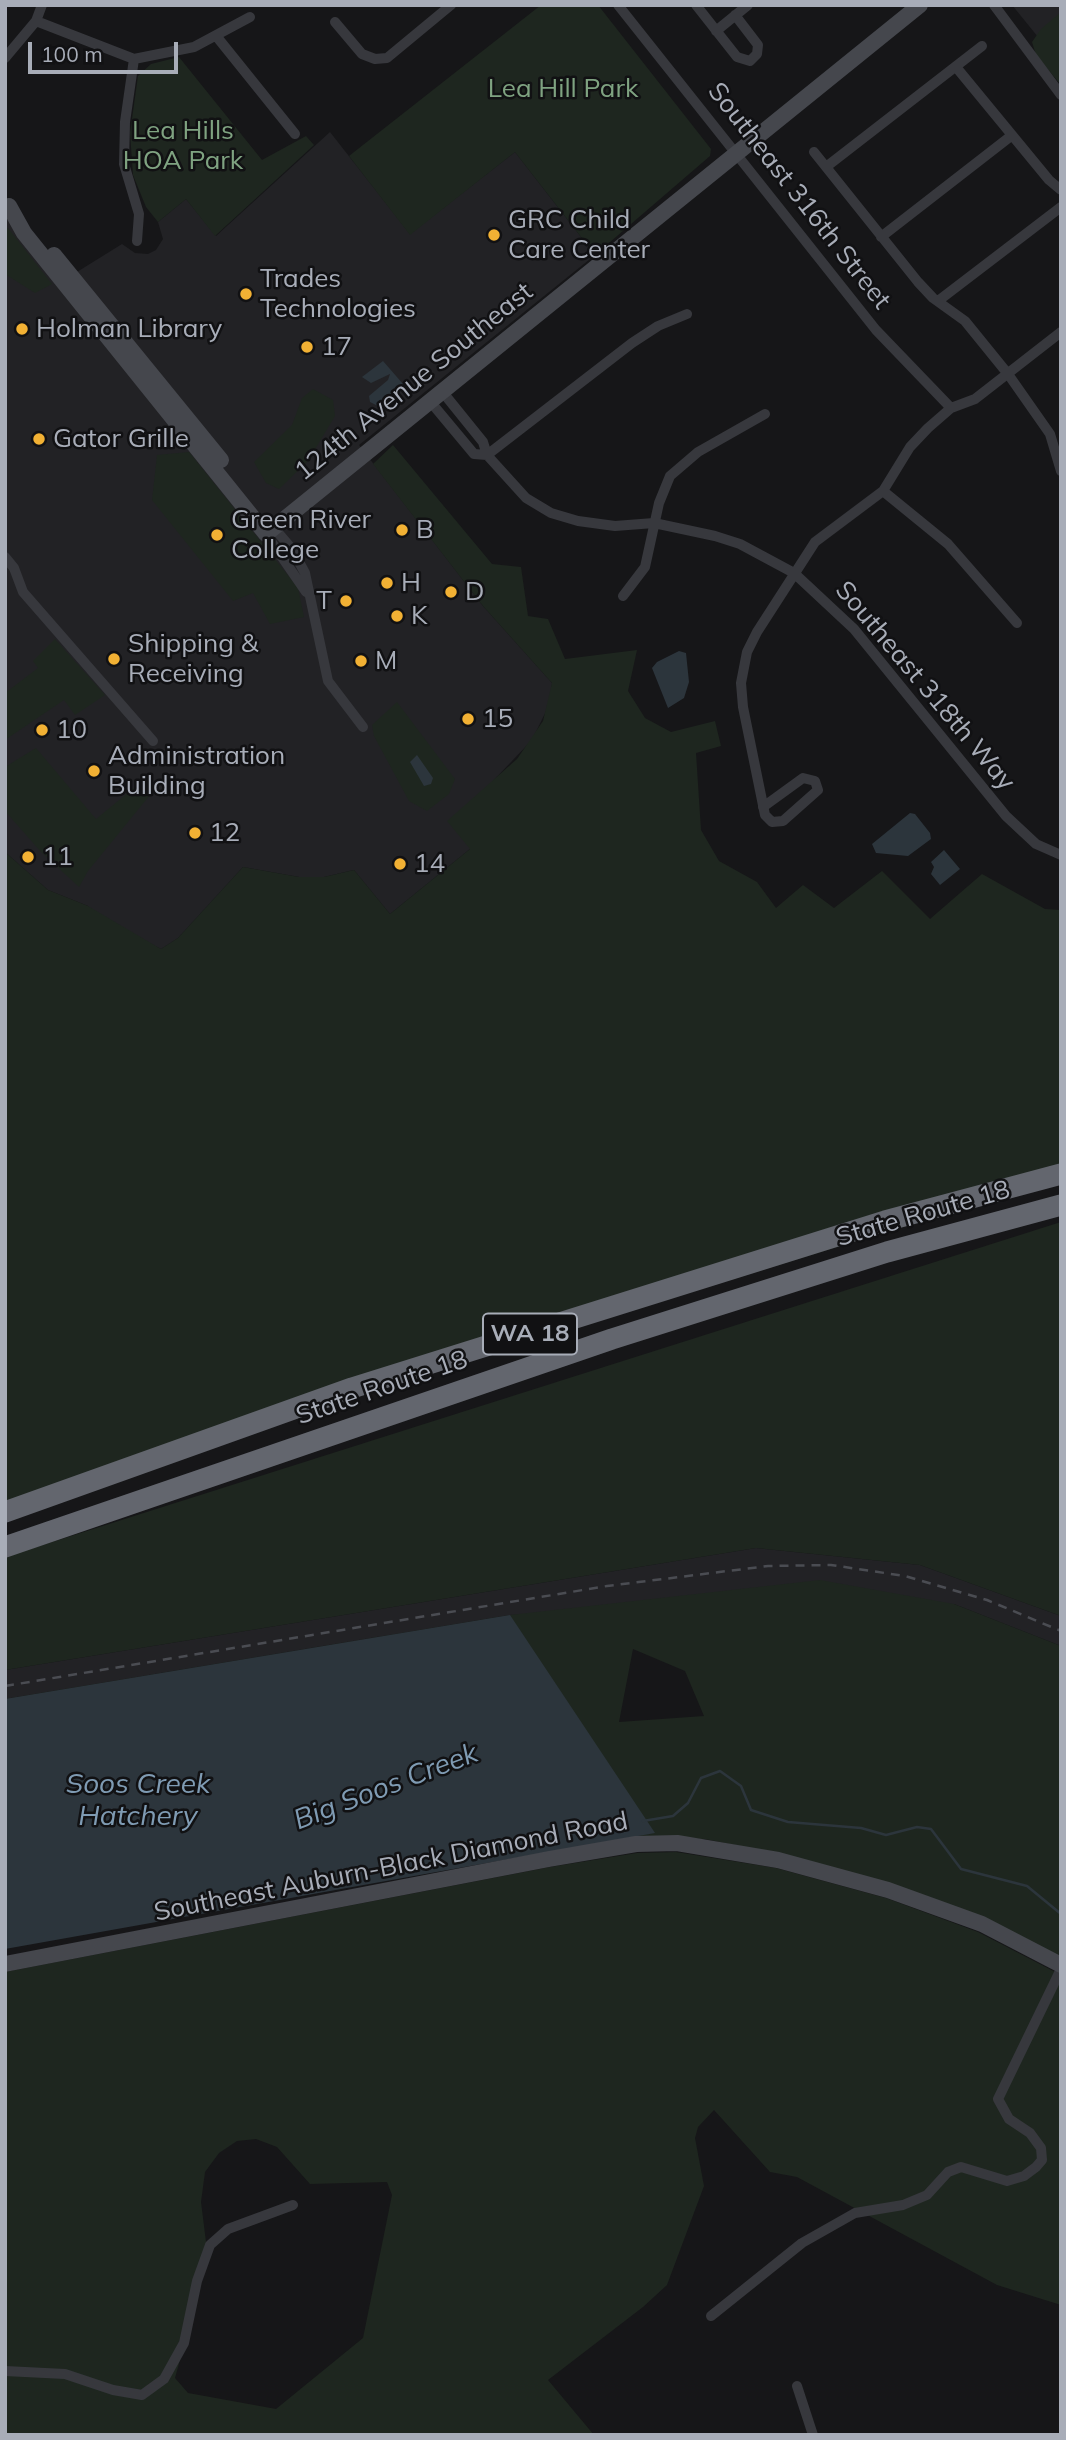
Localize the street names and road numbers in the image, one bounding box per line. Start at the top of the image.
street label: Southeast 316th Street [701,77,897,315]
street label: 124th Avenue Southeast [289,276,539,488]
street label: Southeast 318th Way [828,575,1022,797]
street label: State Route 18 [832,1174,1014,1254]
road number: WA 18 [483,1314,577,1354]
street label: State Route 18 [292,1344,472,1432]
street label: Southeast Auburn-Black Diamond Road [151,1806,631,1928]

